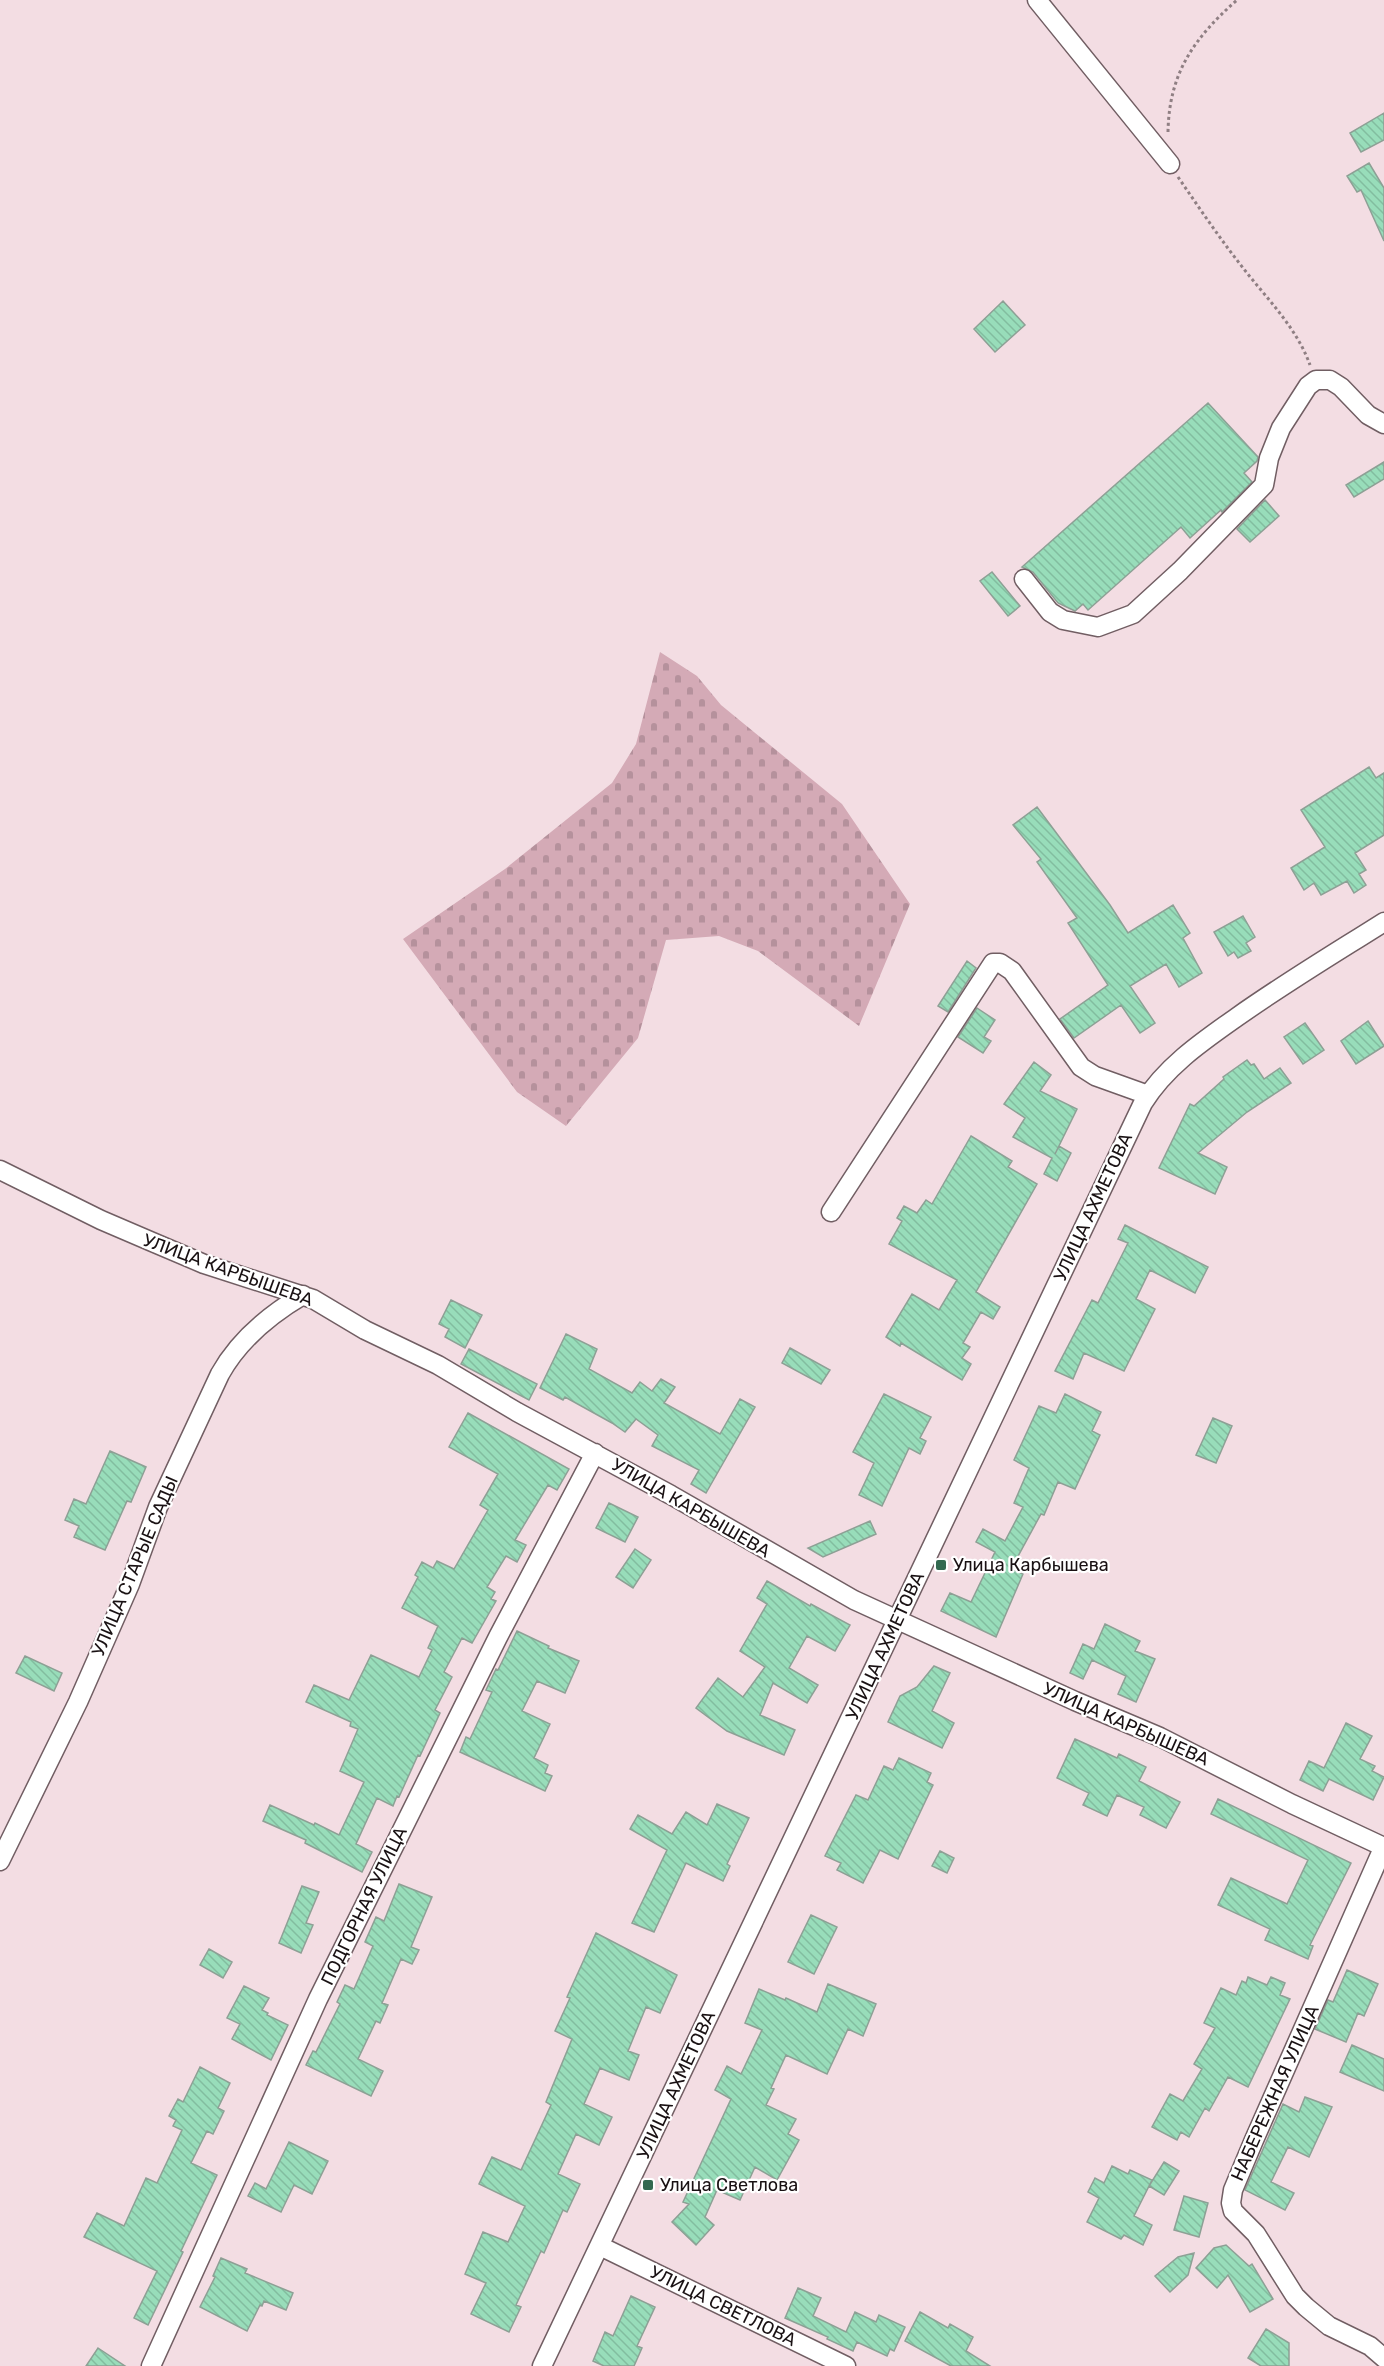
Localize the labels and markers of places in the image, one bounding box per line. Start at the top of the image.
place label: Улица Карбышева [953,1554,1109,1576]
marker: Улица Карбышева [934,1558,948,1572]
place label: Улица Светлова [660,2174,798,2196]
marker: Улица Светлова [641,2178,655,2192]

